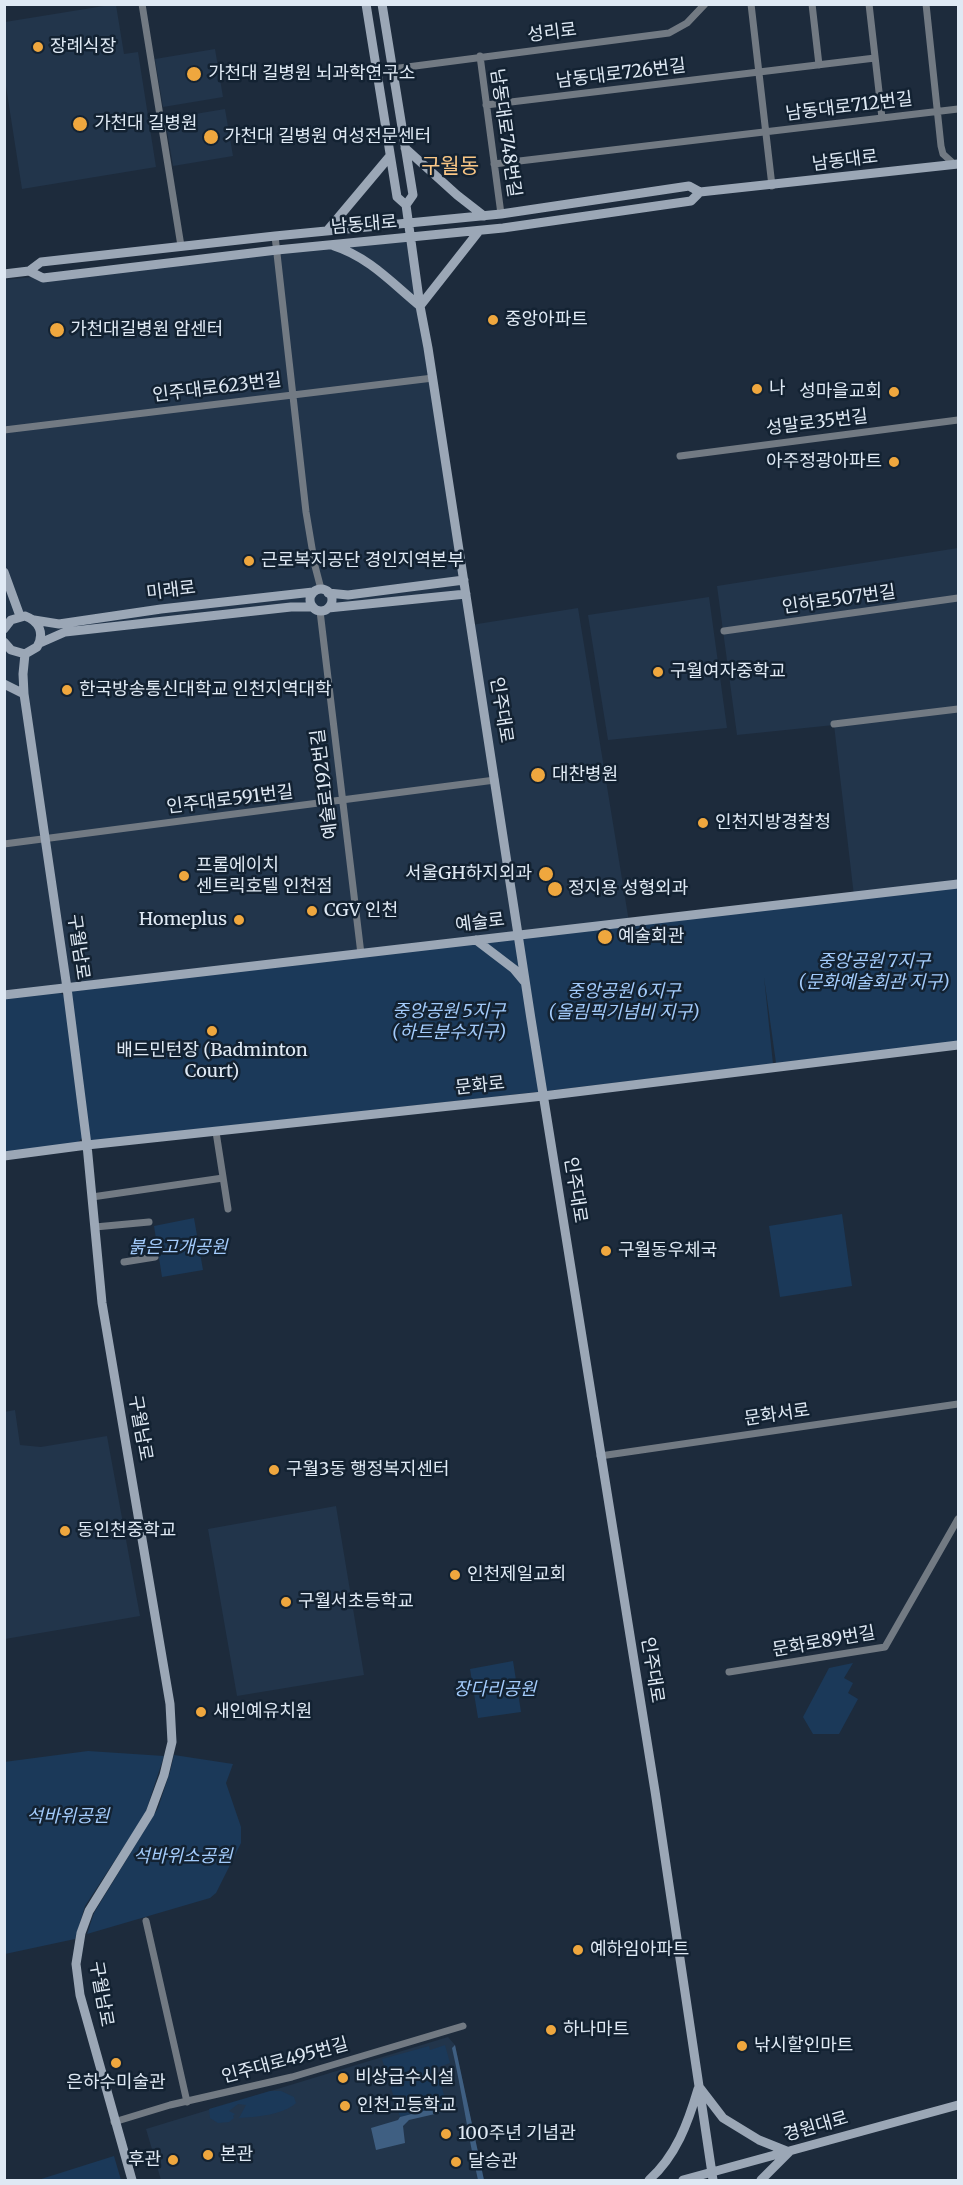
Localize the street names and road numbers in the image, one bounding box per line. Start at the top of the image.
street label: 성리로 [526,19,578,47]
street label: 남동대로726번길 [555,55,687,93]
street label: 남동대로748번길 [485,67,525,199]
street label: 남동대로712번길 [784,88,914,126]
street label: 남동대로 [811,146,879,176]
street label: 남동대로 [330,211,398,239]
street label: 인주대로623번길 [151,369,283,407]
street label: 성말로35번길 [765,406,869,440]
street label: 미래로 [145,577,197,605]
street label: 인하로507번길 [781,581,897,619]
street label: 인주대로 [485,676,517,744]
street label: 예술로192번길 [308,728,342,840]
street label: 인주대로591번길 [165,782,295,818]
street label: 예술로 [454,909,506,937]
street label: 구월남로 [63,913,93,981]
street label: 문화로 [454,1073,506,1099]
street label: 인주대로 [559,1156,591,1224]
street label: 구월남로 [124,1394,156,1462]
street label: 문화서로 [743,1400,811,1430]
street label: 문화로89번길 [771,1622,877,1662]
street label: 인주대로 [636,1636,668,1704]
street label: 구월남로 [85,1960,117,2028]
street label: 인주대로495번길 [219,2034,351,2088]
street label: 경원대로 [781,2107,851,2147]

